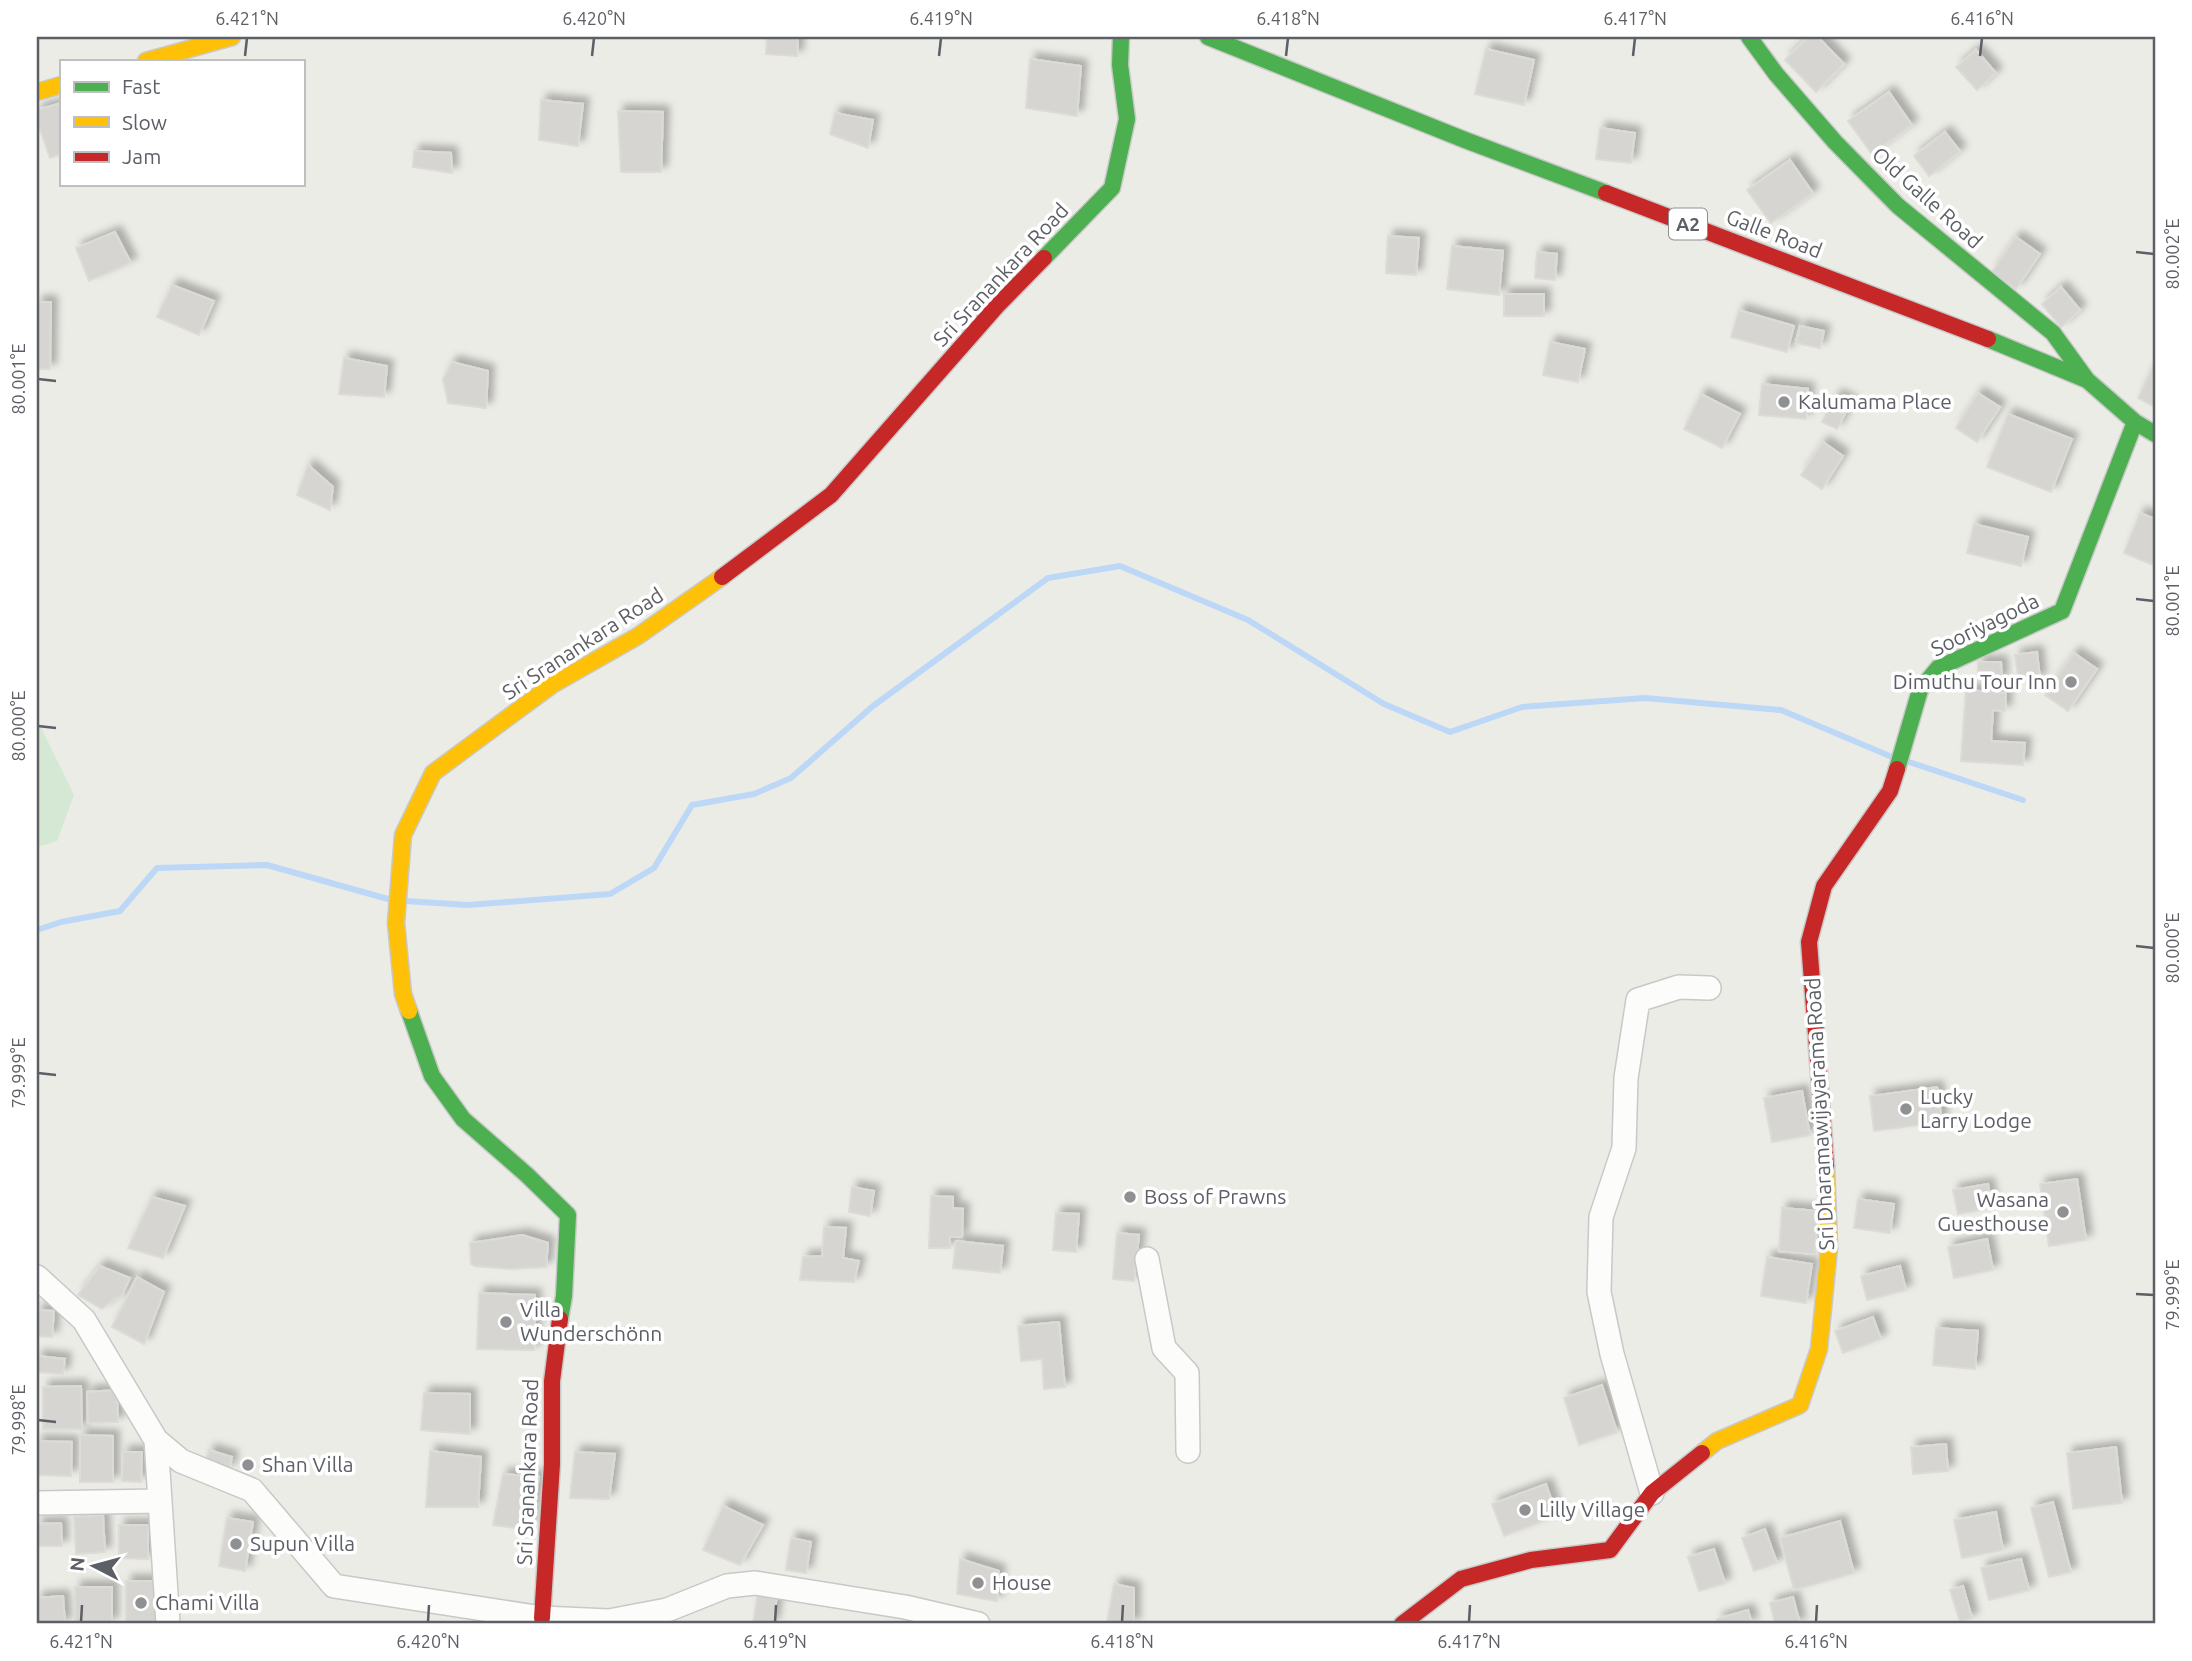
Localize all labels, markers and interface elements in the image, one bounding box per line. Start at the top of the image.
text: 6.421°N [215,8,279,28]
text: 6.420°N [562,8,626,28]
text: 6.419°N [909,8,973,28]
text: 6.418°N [1256,8,1320,28]
text: 6.417°N [1603,8,1667,28]
text: 6.416°N [1950,8,2014,28]
legend [60,60,304,186]
text: Fast [122,74,160,98]
text: Slow [122,110,167,134]
street label: Old Galle Road [1868,142,1988,253]
text: Jam [122,144,161,168]
street label: Sri Sranankara Road [928,198,1073,351]
street label: Galle Road [1723,204,1826,262]
road number: A2 [1669,208,1707,240]
text: 80.002°E [2162,218,2182,290]
text: 80.001°E [8,343,28,415]
place label: Kalumama Place [1798,389,1952,413]
marker: Kalumama Place [1776,394,1792,410]
text: 80.001°E [2162,565,2182,637]
street label: Sri Sranankara Road [498,582,667,704]
street label: Sooriyagoda [1927,588,2042,661]
place label: Dimuthu Tour Inn [1893,669,2057,693]
marker: Dimuthu Tour Inn [2063,674,2079,690]
text: 80.000°E [8,690,28,762]
text: 80.000°E [2162,912,2182,984]
street label: Sri Dharamawijayarama Road [1800,977,1838,1251]
text: 79.999°E [8,1037,28,1109]
place label: Lucky Larry Lodge [1920,1084,2032,1132]
marker: Lucky Larry Lodge [1898,1101,1914,1117]
place label: Boss of Prawns [1144,1184,1286,1208]
place label: Wasana Guesthouse [1937,1187,2049,1235]
marker: Boss of Prawns [1122,1189,1138,1205]
marker: Wasana Guesthouse [2055,1204,2071,1220]
text: 79.999°E [2162,1259,2182,1331]
place label: Villa Wunderschönn [520,1297,662,1345]
marker: Villa Wunderschönn [498,1314,514,1330]
street label: Sri Sranankara Road [512,1378,542,1566]
text: 79.998°E [8,1384,28,1456]
place label: Shan Villa [262,1452,354,1476]
marker: Shan Villa [240,1457,256,1473]
place label: Lilly Village [1539,1497,1645,1521]
marker: Lilly Village [1517,1502,1533,1518]
place label: Supun Villa [250,1531,355,1555]
north arrow [60,1532,130,1602]
marker: Supun Villa [228,1536,244,1552]
text: N [65,1556,89,1572]
place label: House [992,1570,1052,1594]
marker: House [970,1575,986,1591]
place label: Chami Villa [155,1590,260,1614]
marker: Chami Villa [133,1595,149,1611]
text: 6.421°N [49,1631,113,1651]
text: 6.420°N [396,1631,460,1651]
text: 6.419°N [743,1631,807,1651]
text: 6.418°N [1090,1631,1154,1651]
text: 6.417°N [1437,1631,1501,1651]
text: 6.416°N [1784,1631,1848,1651]

